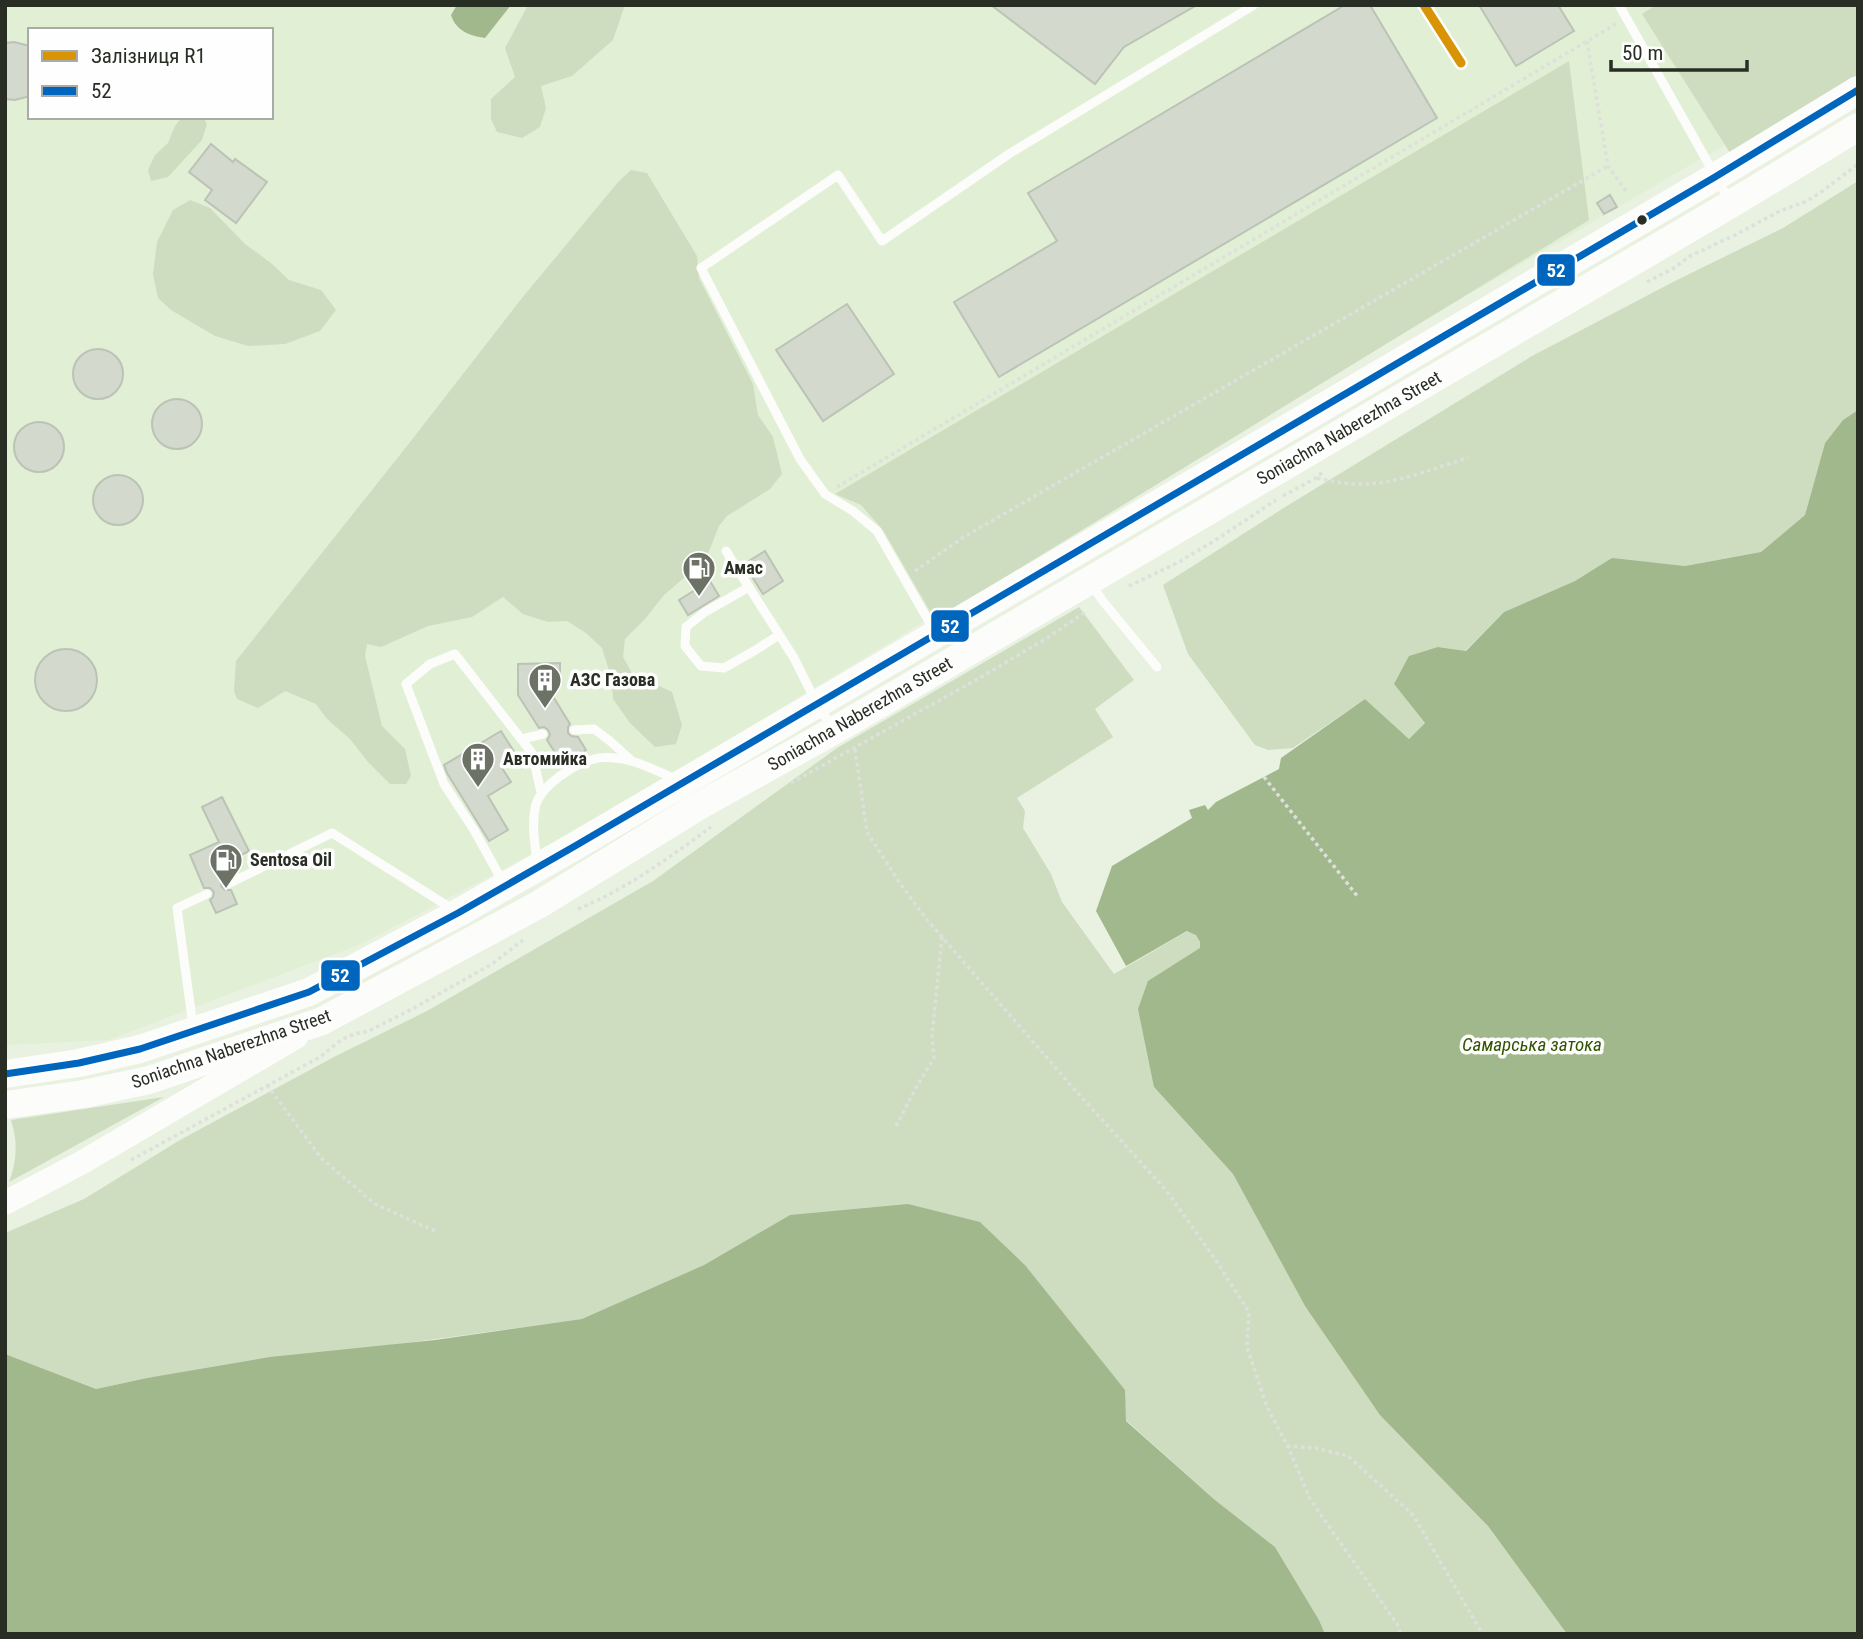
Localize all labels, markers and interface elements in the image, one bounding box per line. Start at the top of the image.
legend [28,28,273,119]
scale bar [1611,28,1748,72]
text: 50 m [1622,41,1663,65]
text: Залізниця R1 [91,44,206,68]
text: 52 [91,79,112,103]
unlabelled marker [1635,213,1649,227]
line badge: 52 [1536,253,1576,287]
text: 52 [1546,259,1566,282]
street label: Soniachna Naberezhna Street [1253,366,1445,489]
fuel station icon: Амас [680,549,718,598]
place label: Амас [724,557,763,578]
line badge: 52 [930,609,970,643]
text: 52 [940,615,960,638]
street label: Soniachna Naberezhna Street [764,652,956,775]
building icon: АЗС Газова [526,661,564,710]
place label: АЗС Газова [570,669,655,690]
building icon: Автомийка [459,740,497,789]
place label: Автомийка [503,748,587,769]
fuel station icon: Sentosa Oil [207,841,245,890]
place label: Sentosa Oil [250,849,332,870]
line badge: 52 [320,959,361,992]
text: 52 [330,964,350,987]
street label: Soniachna Naberezhna Street [128,1005,333,1093]
water label: Самарська затока [1462,1033,1602,1056]

